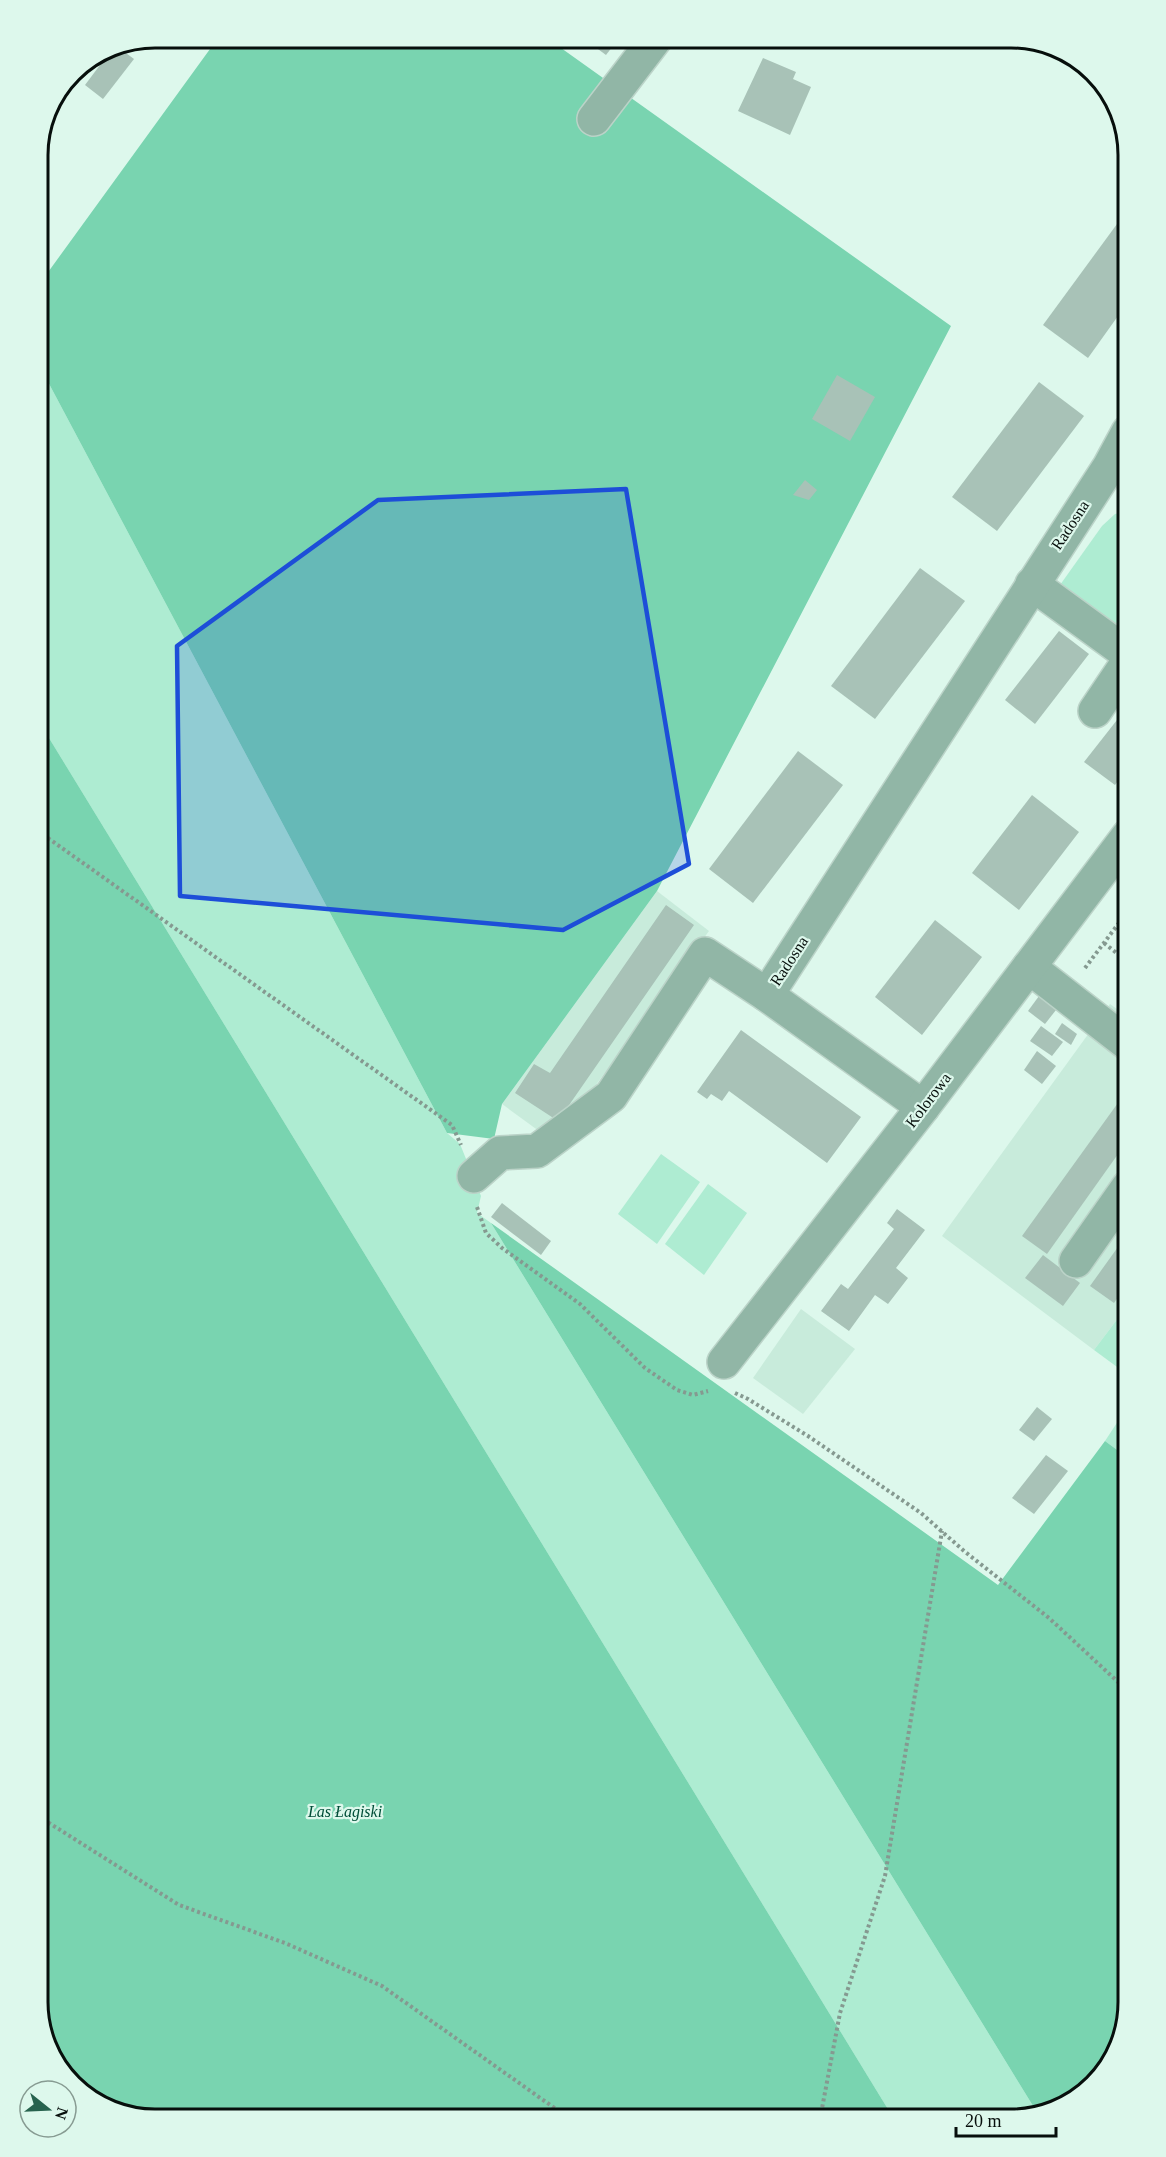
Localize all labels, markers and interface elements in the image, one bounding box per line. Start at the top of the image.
street label: Radosna [1048,497,1092,553]
street label: Radosna [767,933,811,989]
street label: Kolorowa [902,1069,954,1131]
park label: Las Łagiski [307,1803,382,1821]
north arrow [18,2079,78,2139]
scale bar [956,2100,1056,2138]
text: N [52,2105,72,2122]
text: 20 m [965,2111,1002,2131]

